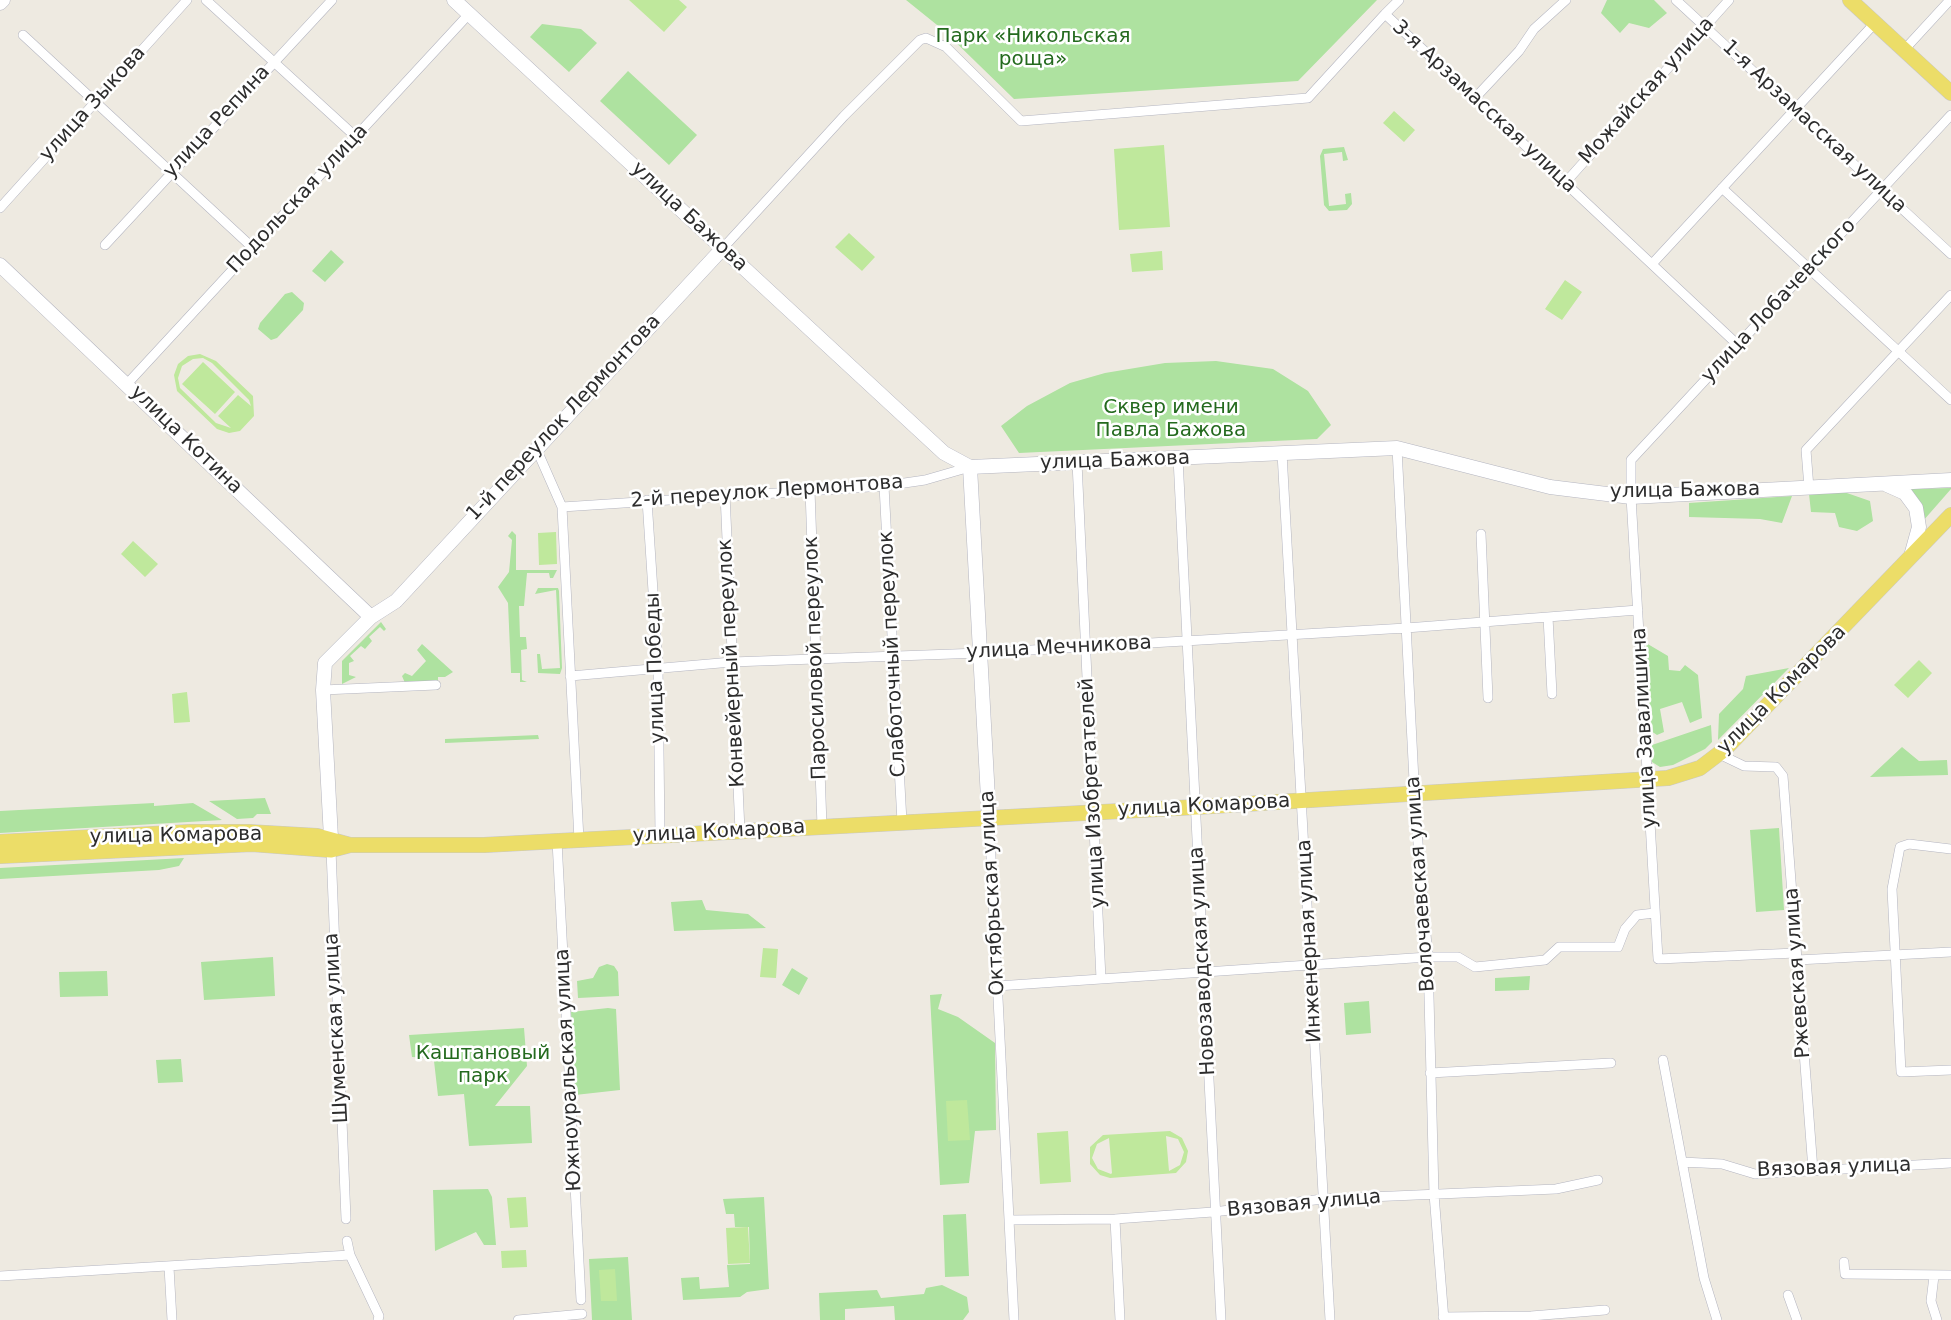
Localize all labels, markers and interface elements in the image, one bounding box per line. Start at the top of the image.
street label: Можайская улица [1575,12,1719,170]
street label: 3-я Арзамасская улица [1387,15,1581,199]
park label: Парк «Никольская роща» [936,25,1130,72]
street label: 1-я Арзамасская улица [1717,35,1911,219]
street label: улица Зыкова [35,41,151,167]
street label: улица Репина [159,61,275,183]
street label: Подольская улица [223,119,373,279]
street label: улица Бажова [626,157,752,277]
street label: улица Лобачевского [1697,214,1861,388]
street label: 1-й переулок Лермонтова [462,310,666,526]
street label: улица Котина [125,381,247,499]
park label: Сквер имени Павла Бажова [1096,396,1246,443]
street label: улица Бажова [1040,446,1190,476]
street label: 2-й переулок Лермонтова [630,470,904,514]
street label: улица Бажова [1610,478,1760,504]
street label: Слаботочный переулок [875,530,911,778]
street label: Паросиловой переулок [800,536,832,780]
street label: Конвейерный переулок [713,538,751,788]
street label: улица Победы [641,592,671,744]
street label: улица Комарова [1712,620,1852,760]
street label: улица Завалишина [1628,627,1662,829]
street label: улица Мечникова [966,631,1152,665]
street label: улица Изобретателей [1075,677,1111,909]
street label: Волочаевская улица [1401,775,1441,993]
street label: улица Комарова [1117,789,1291,823]
street label: Октябрьская улица [976,790,1010,996]
street label: улица Комарова [632,815,806,849]
street label: улица Комарова [90,822,262,850]
street label: Инженерная улица [1293,839,1327,1043]
street label: Новозаводская улица [1185,846,1221,1076]
street label: Ржевская улица [1780,887,1816,1059]
street label: Шуменская улица [320,932,354,1124]
street label: Южноуральская улица [551,948,587,1192]
park label: Каштановый парк [416,1042,550,1089]
street label: Вязовая улица [1756,1153,1912,1183]
street label: Вязовая улица [1226,1185,1382,1223]

